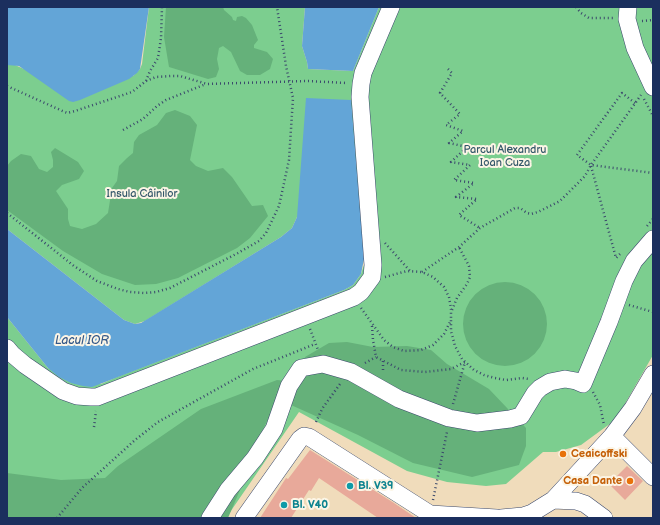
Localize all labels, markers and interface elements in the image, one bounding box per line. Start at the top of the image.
park label: Parcul Alexandru Ioan Cuza [464,143,546,169]
park label: Insula Câinilor [107,187,177,201]
water label: Lacul IOR [55,334,109,348]
place label: Ceaicoffski [571,447,627,461]
marker: Ceaicoffski [558,449,568,459]
place label: Casa Dante [563,474,622,488]
marker: Casa Dante [625,476,635,486]
place label: Bl. V39 [358,479,394,493]
marker: Bl. V39 [345,481,355,491]
place label: Bl. V40 [292,498,328,512]
marker: Bl. V40 [279,500,289,510]

